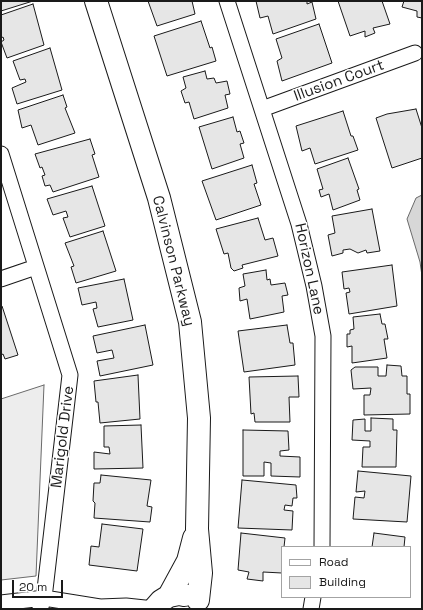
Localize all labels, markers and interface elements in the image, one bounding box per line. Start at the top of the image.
street label: Illusion Court [291,56,387,106]
street label: Calvinson Parkway [148,194,198,328]
street label: Horizon Lane [291,222,327,316]
street label: Marigold Drive [48,385,78,489]
legend [281,546,411,598]
text: Road [319,554,348,570]
scale bar [14,572,65,598]
text: Building [319,574,366,590]
text: 20 m [19,579,47,595]

